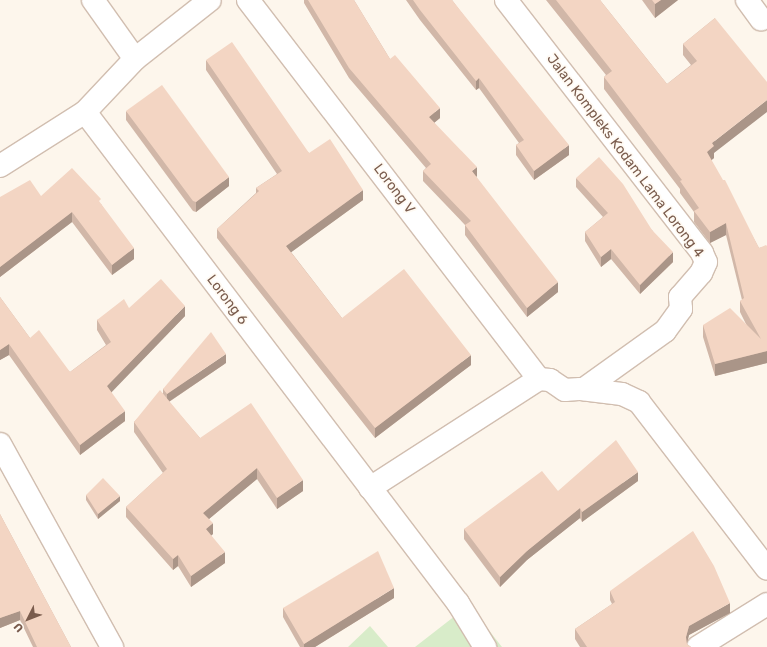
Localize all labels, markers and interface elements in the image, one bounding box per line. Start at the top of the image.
street label: Jalan Kompleks Kodam Lama Lorong 4 [543,51,707,261]
street label: Lorong V [370,161,418,217]
street label: Lorong 6 [203,272,251,328]
north arrow [8,599,48,639]
text: U [11,620,26,635]

